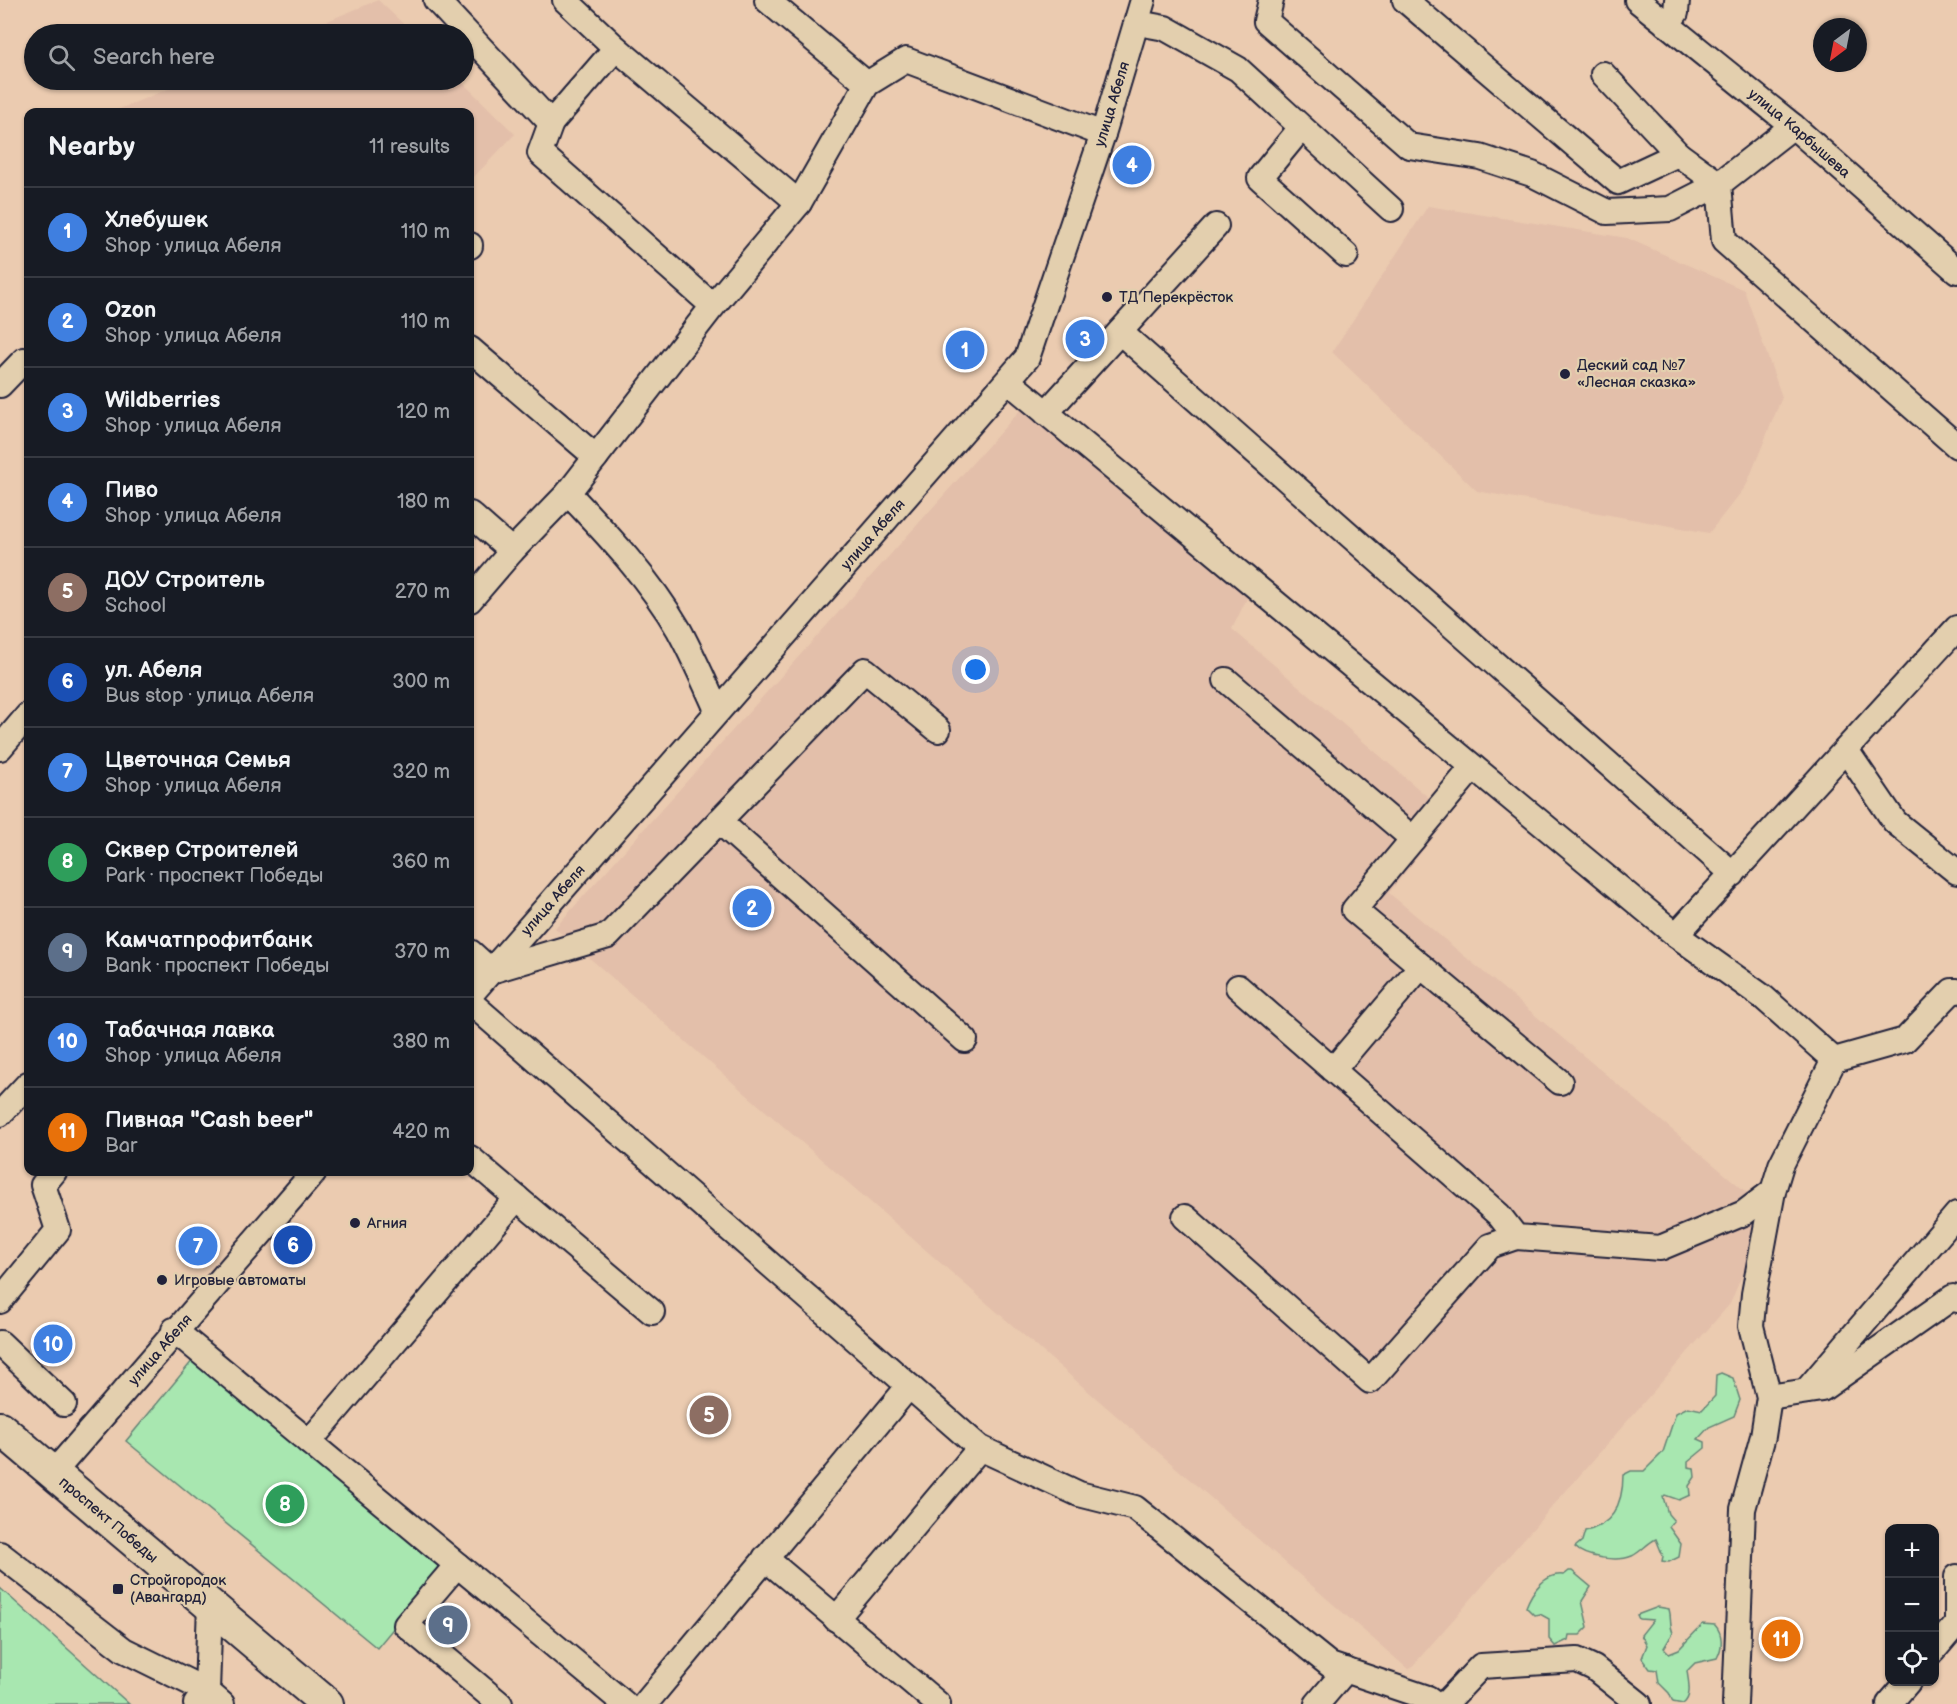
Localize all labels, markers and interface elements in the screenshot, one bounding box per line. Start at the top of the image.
north arrow [1813,18,1867,72]
search box [24,24,474,90]
icon: search [45,41,78,74]
text: Search here [93,44,215,71]
street label: улица Абеля [1090,59,1134,149]
street label: улица Карбышева [1744,85,1854,182]
text: Nearby [48,132,135,163]
text: 11 results [369,135,450,159]
pin: 4 [1112,142,1152,188]
text: Хлебушек [105,207,208,234]
text: 1 [63,220,72,244]
text: 110 m [401,220,450,244]
text: Shop · улица Абеля [105,234,282,258]
place label: ТД Перекрёсток [1119,288,1233,307]
marker: ТД Перекрёсток [1100,290,1114,304]
text: Ozon [105,297,156,324]
text: 2 [62,310,73,334]
text: 110 m [401,310,450,334]
pin: 3 [1066,316,1104,362]
text: Shop · улица Абеля [105,324,282,348]
pin: 1 [946,328,984,372]
place label: Деский сад №7 «Лесная сказка» [1577,356,1696,392]
marker: Деский сад №7 «Лесная сказка» [1558,367,1572,381]
text: Wildberries [105,387,220,414]
text: 3 [62,400,73,424]
text: 120 m [397,400,450,424]
text: Shop · улица Абеля [105,414,282,438]
text: Пиво [105,477,158,504]
text: 4 [62,490,73,514]
text: 180 m [397,490,450,514]
street label: улица Абеля [837,495,909,574]
text: Shop · улица Абеля [105,504,282,528]
text: ДОУ Строитель [105,567,265,594]
text: 5 [62,580,73,604]
text: 270 m [395,580,450,604]
text: School [105,594,166,618]
your location [961,655,990,684]
text: ул. Абеля [105,657,202,684]
text: 6 [61,670,74,694]
text: 300 m [392,670,450,694]
text: Bus stop · улица Абеля [105,684,314,708]
text: Цветочная Семья [105,747,291,774]
text: 7 [62,760,73,784]
text: 320 m [392,760,450,784]
text: Shop · улица Абеля [105,774,282,798]
text: Сквер Строителей [105,837,298,864]
text: 8 [61,850,74,874]
text: 360 m [392,850,450,874]
street label: улица Абеля [517,861,589,940]
text: Park · проспект Победы [105,864,323,888]
pin: 2 [732,886,771,930]
text: Камчатпрофитбанк [105,927,312,954]
text: 9 [62,940,73,964]
text: 370 m [394,940,450,964]
text: Bank · проспект Победы [105,954,329,978]
text: Табачная лавка [105,1017,274,1044]
text: 10 [57,1030,78,1054]
text: 380 m [392,1030,450,1054]
text: Shop · улица Абеля [105,1044,282,1068]
text: Пивная "Cash beer" [105,1107,313,1134]
text: 11 [59,1120,76,1144]
text: 420 m [392,1120,450,1144]
text: Bar [105,1134,137,1158]
place label: Агния [366,1214,407,1233]
marker: Агния [348,1216,362,1230]
pin: 6 [274,1222,312,1268]
pin: 7 [178,1224,218,1268]
place label: Игровые автоматы [174,1271,306,1290]
marker: Игровые автоматы [155,1273,169,1287]
street label: улица Абеля [124,1310,197,1389]
pin: 10 [34,1322,72,1366]
pin: 5 [690,1392,728,1438]
street label: проспект Победы [55,1473,162,1567]
pin: 8 [266,1482,304,1526]
map controls [1885,1524,1939,1686]
button: + [1885,1524,1939,1578]
place label: Стройгородок (Авангард) [130,1571,226,1607]
button: − [1885,1578,1939,1632]
marker: Стройгородок (Авангард) [111,1582,125,1596]
pin: 9 [428,1602,468,1648]
pin: 11 [1762,1616,1800,1662]
button: locate [1885,1632,1939,1686]

